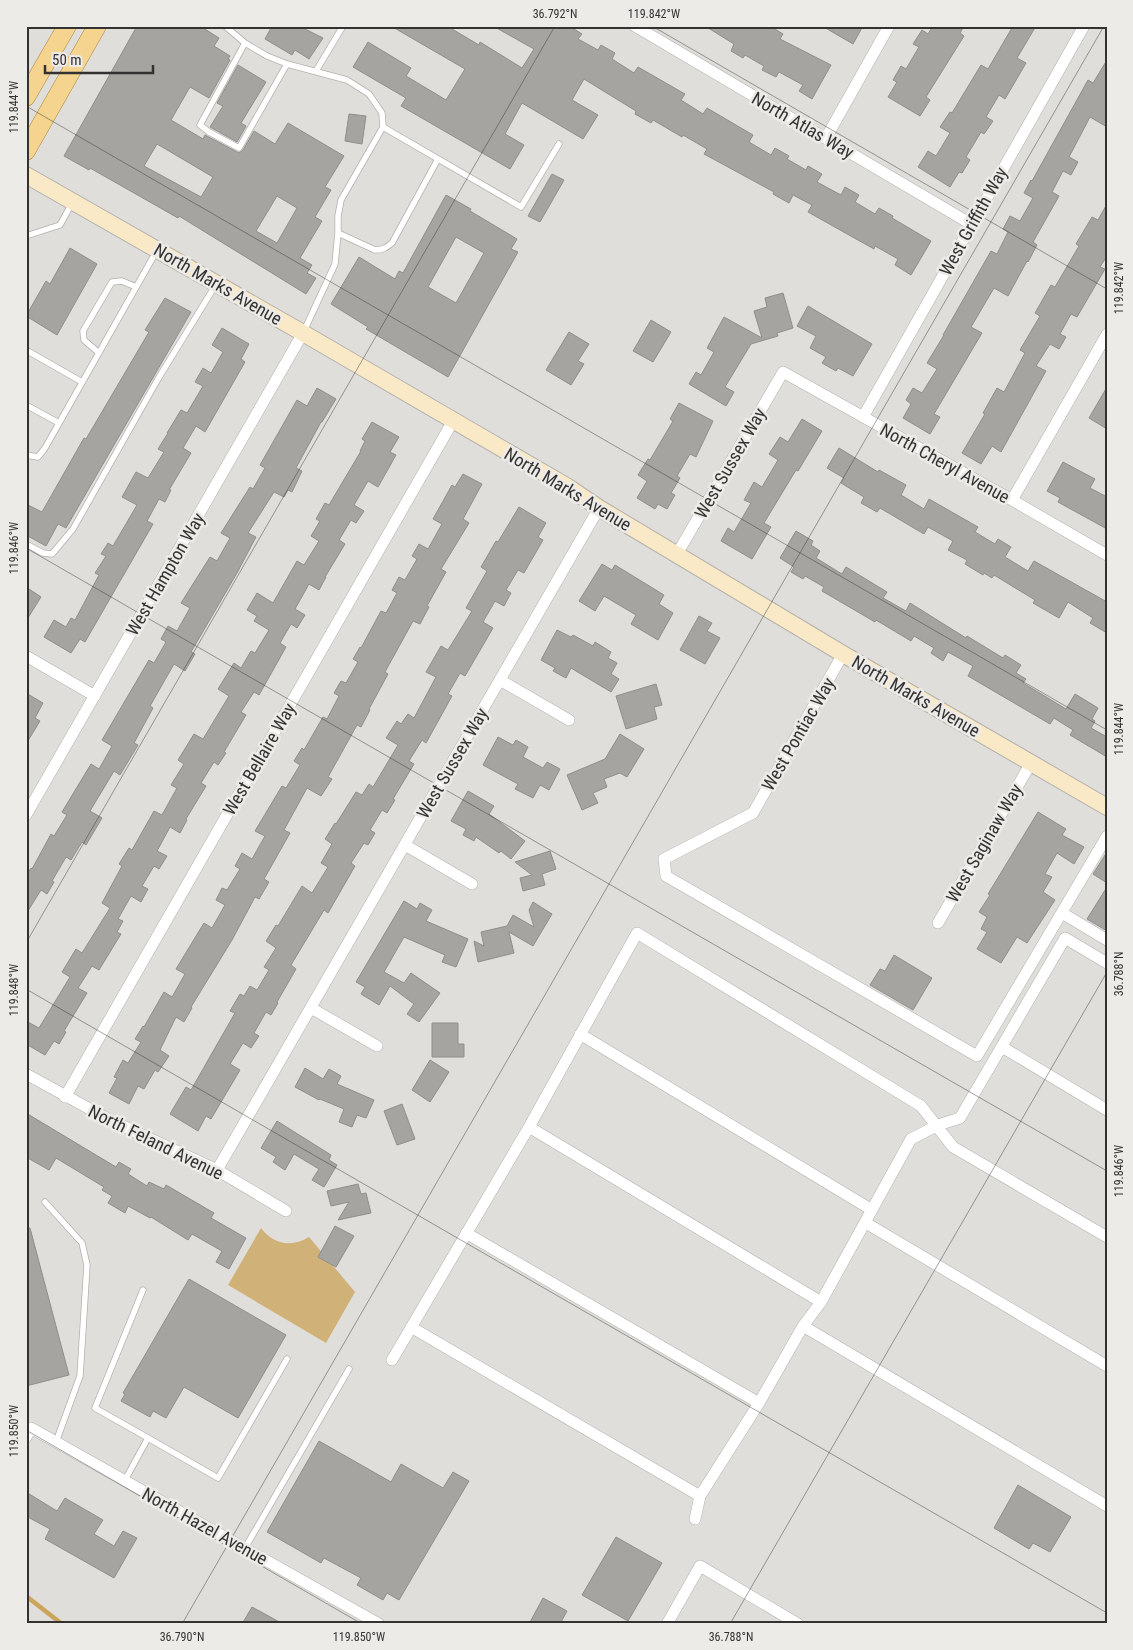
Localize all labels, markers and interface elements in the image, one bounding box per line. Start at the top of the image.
text: 36.792°N [533,7,577,21]
text: 119.842°W [628,7,680,21]
scale bar [45,42,152,74]
text: 50 m [52,51,82,69]
text: 119.844°W [7,81,21,133]
street label: North Atlas Way [748,87,858,163]
street label: West Griffith Way [935,163,1012,279]
street label: North Marks Avenue [150,239,286,329]
text: 119.842°W [1112,262,1126,314]
street label: West Sussex Way [690,404,770,522]
street label: North Cheryl Avenue [877,419,1013,507]
street label: North Marks Avenue [501,443,635,535]
street label: West Hampton Way [121,508,209,639]
text: 119.846°W [7,522,21,574]
street label: North Marks Avenue [848,651,984,741]
street label: West Pontiac Way [757,673,839,794]
street label: West Bellaire Way [218,699,300,819]
text: 119.844°W [1112,703,1126,755]
street label: West Sussex Way [412,704,492,822]
street label: West Saginaw Way [942,780,1027,906]
text: 36.788°N [1112,952,1126,996]
text: 119.848°W [7,964,21,1016]
street label: North Feland Avenue [85,1100,227,1184]
text: 119.846°W [1112,1145,1126,1197]
text: 119.850°W [7,1405,21,1457]
street label: North Hazel Avenue [139,1483,271,1569]
text: 36.790°N [160,1630,204,1644]
text: 119.850°W [333,1630,385,1644]
text: 36.788°N [709,1630,753,1644]

